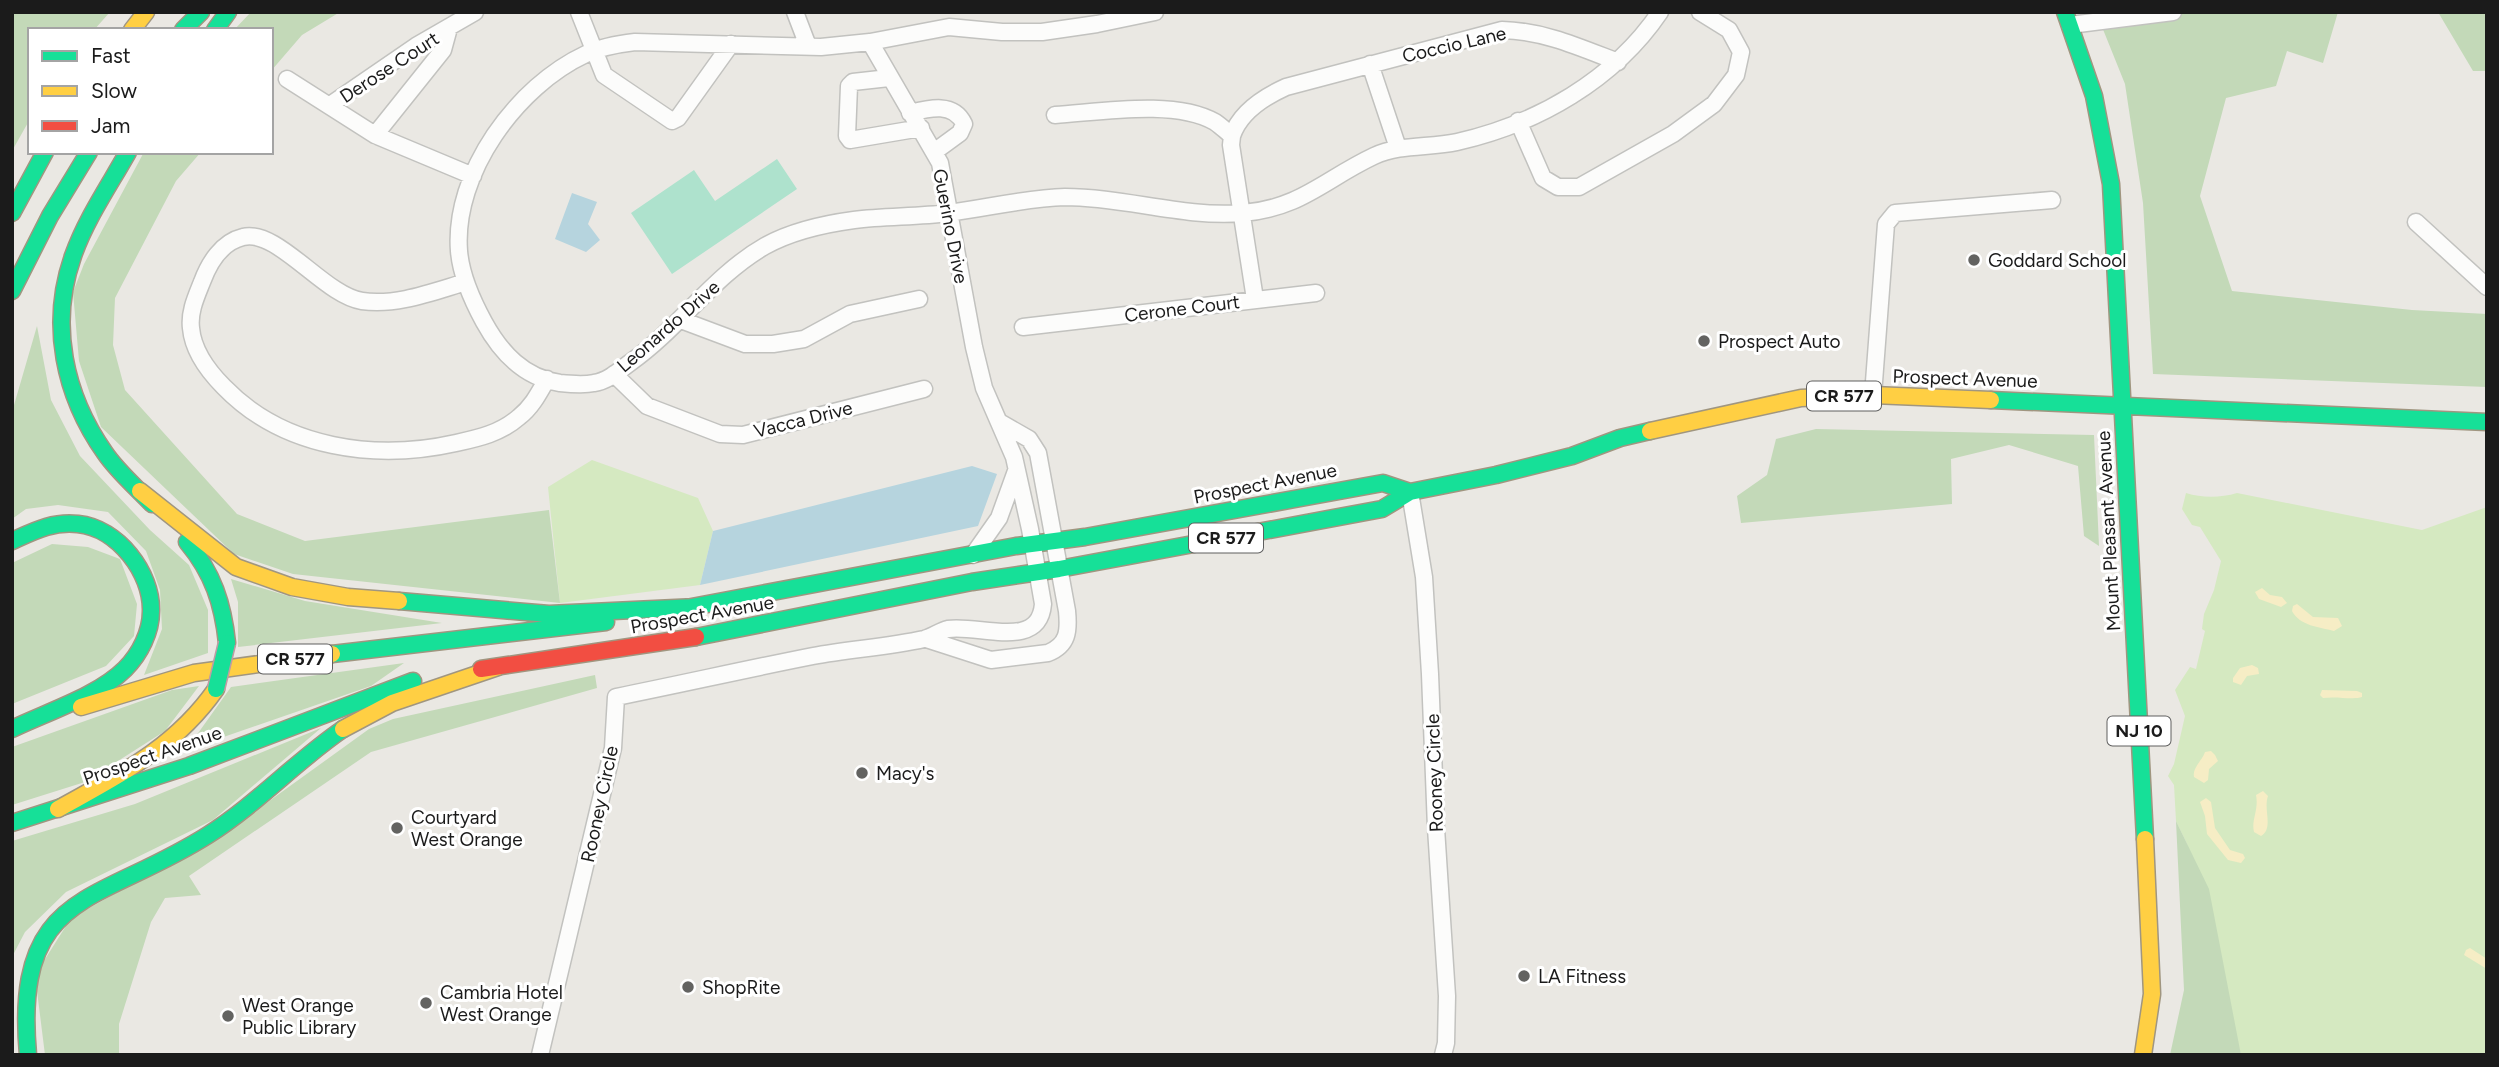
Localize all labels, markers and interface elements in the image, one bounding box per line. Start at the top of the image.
street label: Coccio Lane [1400,21,1508,68]
street label: Derose Court [335,27,443,108]
legend [28,28,273,154]
text: Fast [91,43,131,68]
text: Slow [91,78,137,103]
text: Jam [91,113,130,138]
street label: Guerino Drive [928,167,973,285]
place label: Goddard School [1988,249,2126,272]
marker: Goddard School [1966,252,1982,268]
street label: Leonardo Drive [612,275,724,377]
street label: Cerone Court [1123,290,1241,327]
place label: Prospect Auto [1718,330,1841,353]
marker: Prospect Auto [1696,333,1712,349]
street label: Prospect Avenue [1892,364,2038,393]
road number: CR 577 [1807,382,1881,410]
street label: Vacca Drive [751,396,855,443]
street label: Mount Pleasant Avenue [2092,430,2125,632]
street label: Prospect Avenue [1192,458,1339,509]
road number: CR 577 [1189,524,1263,552]
street label: Prospect Avenue [629,591,776,638]
road number: CR 577 [258,644,332,674]
street label: Rooney Circle [1421,713,1448,833]
road number: NJ 10 [2108,716,2170,746]
street label: Prospect Avenue [80,721,225,790]
street label: Rooney Circle [576,744,623,865]
place label: Macy's [876,762,935,785]
marker: Macy's [854,765,870,781]
place label: Courtyard West Orange [411,806,523,851]
marker: Courtyard West Orange [389,820,405,836]
place label: LA Fitness [1538,965,1626,988]
marker: LA Fitness [1516,968,1532,984]
place label: ShopRite [702,976,780,999]
marker: ShopRite [680,979,696,995]
place label: Cambria Hotel West Orange [440,981,563,1026]
place label: West Orange Public Library [242,994,356,1039]
marker: Cambria Hotel West Orange [418,995,434,1011]
marker: West Orange Public Library [220,1008,236,1024]

